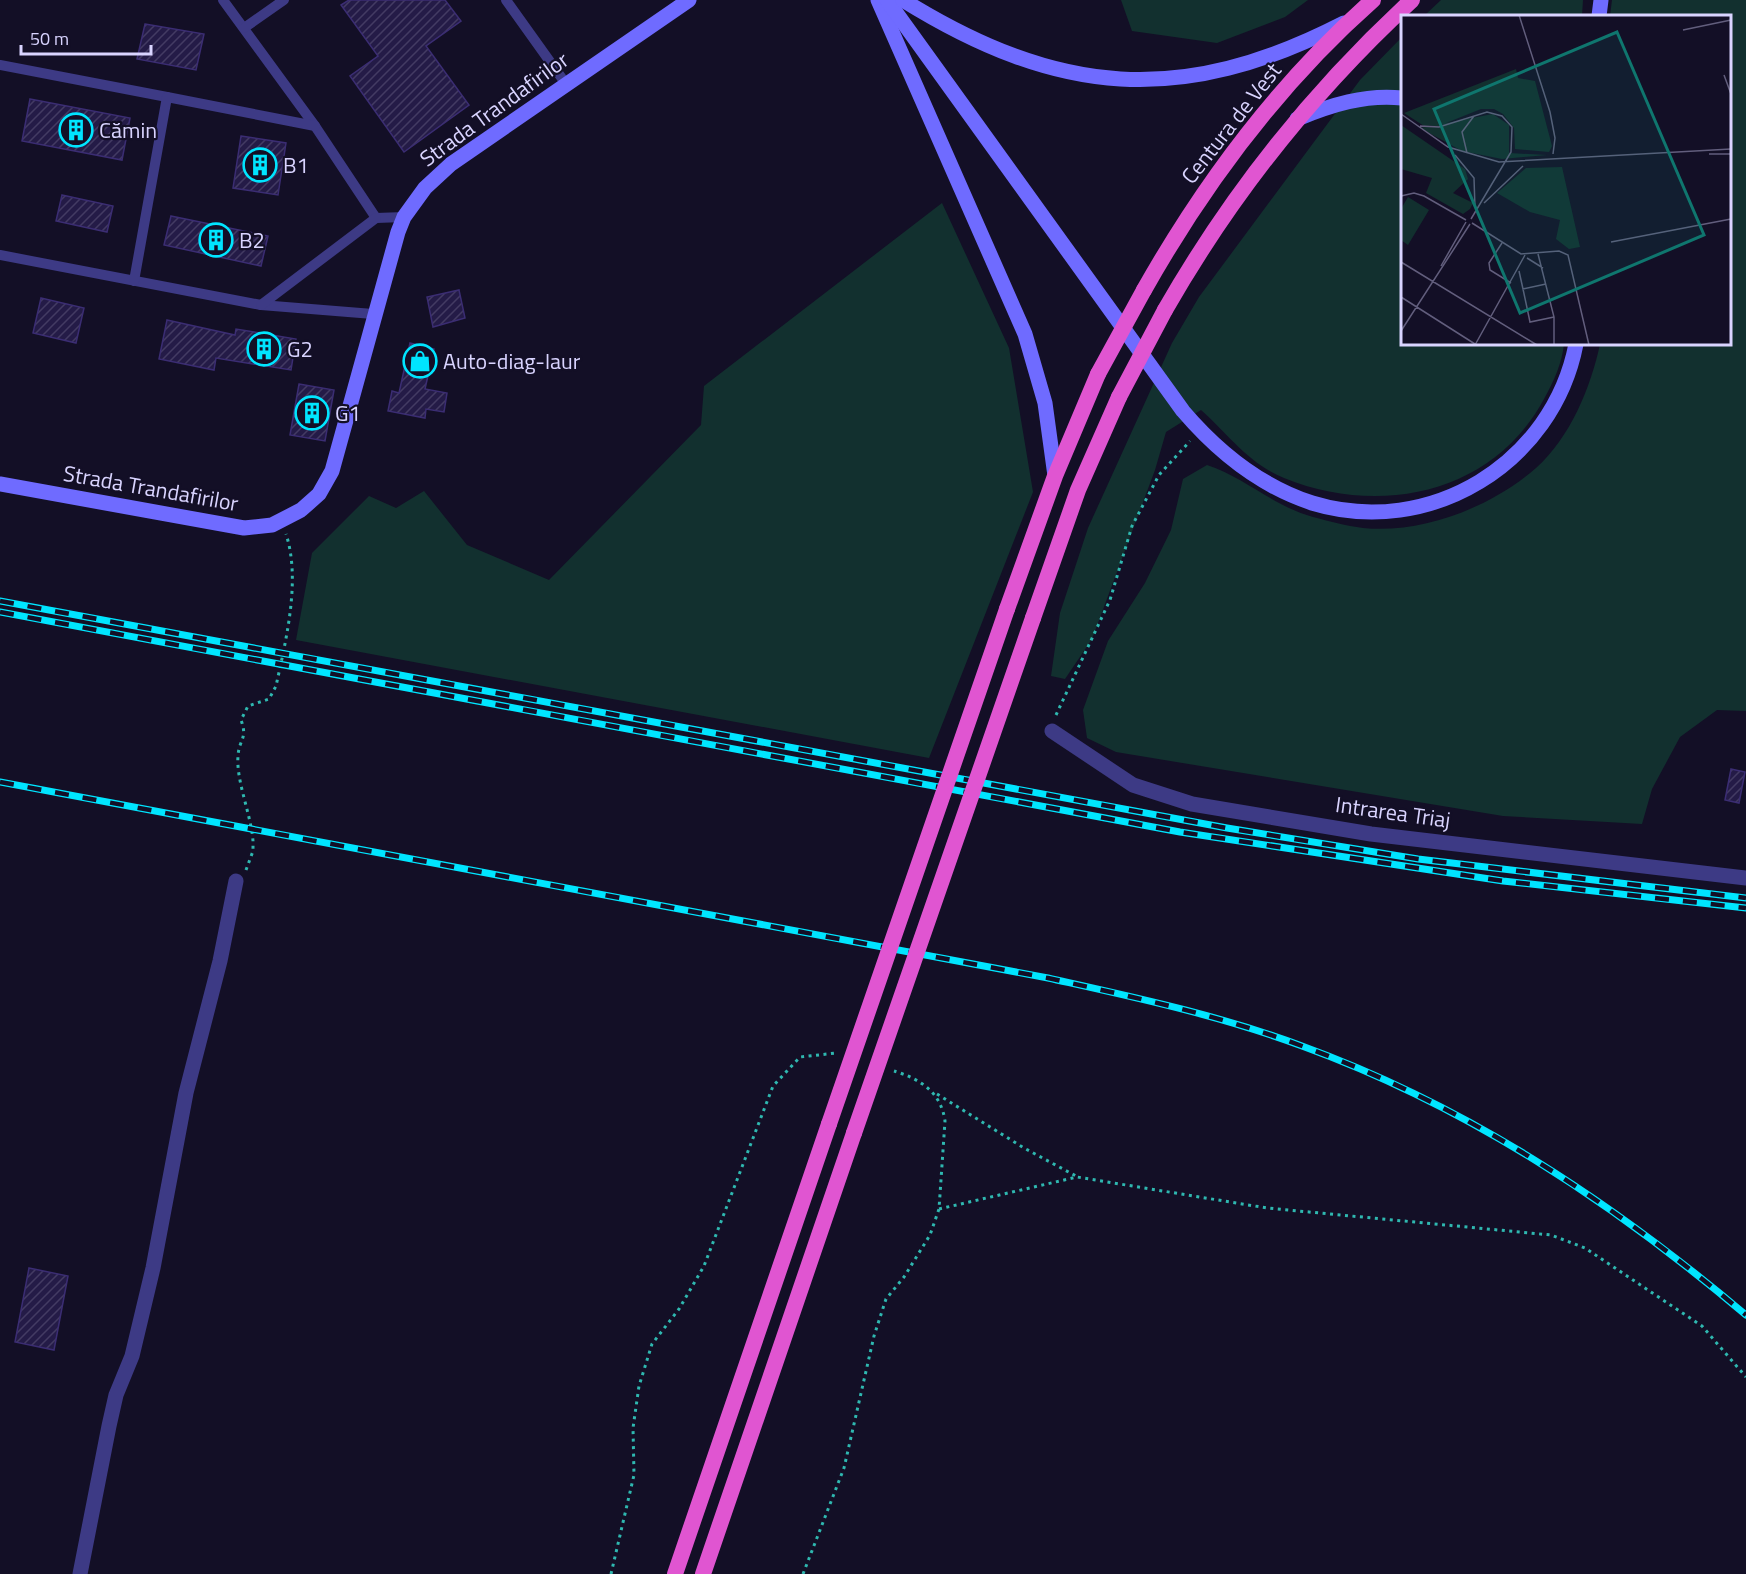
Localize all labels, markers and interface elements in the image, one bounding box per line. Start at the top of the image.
inset map [1401,15,1731,345]
scale bar [21,18,152,56]
text: 50 m [30,25,69,52]
street label: Strada Trandafirilor [412,43,576,175]
street label: Centura de Vest [1173,55,1290,191]
building icon: Cămin [58,112,94,148]
place label: Cămin [99,113,157,147]
building icon: B1 [242,147,278,183]
place label: B1 [283,148,309,182]
building icon: B2 [198,222,234,258]
place label: B2 [239,223,265,257]
building icon: G2 [246,331,282,367]
place label: G2 [287,332,313,366]
shop icon: Auto-diag-laur [402,343,438,379]
place label: Auto-diag-laur [443,344,581,378]
building icon: G1 [294,395,330,431]
place label: G1 [335,396,361,430]
street label: Strada Trandafirilor [61,456,242,520]
street label: Intrarea Triaj [1333,787,1453,837]

